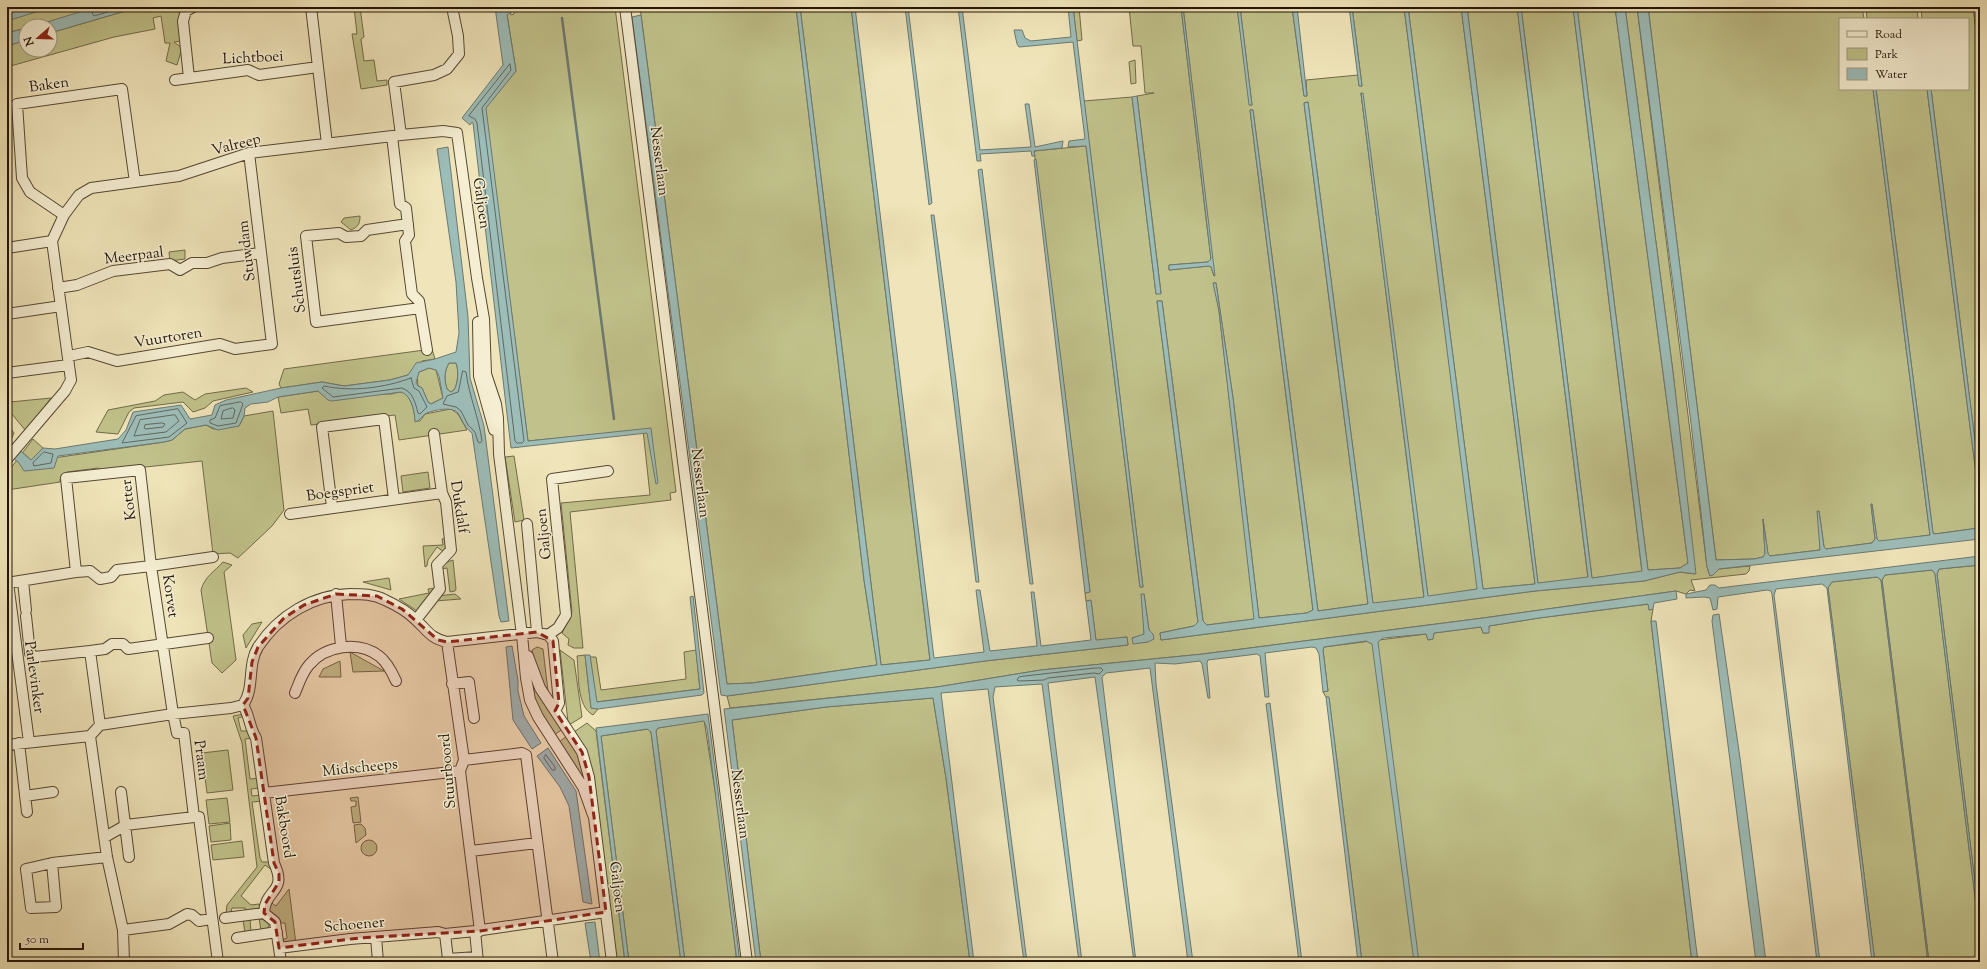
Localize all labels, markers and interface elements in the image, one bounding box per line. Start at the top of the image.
north arrow [18,18,58,58]
legend [1839,18,1969,90]
text: Road [1875,26,1902,44]
text: N [20,34,39,49]
street label: Lichtboei [222,46,284,71]
text: Park [1875,46,1898,64]
text: Water [1875,66,1908,84]
street label: Baken [28,72,71,99]
street label: Nesserlaan [644,125,673,197]
street label: Valreep [210,129,263,162]
street label: Galjoen [467,176,495,230]
street label: Stuwdam [233,219,262,283]
street label: Meerpaal [103,242,165,271]
street label: Schutsluis [283,245,312,314]
street label: Vuurtoren [133,323,204,354]
street label: Nesserlaan [685,447,714,519]
street label: Boegspriet [305,477,375,508]
street label: Kotter [117,478,142,522]
street label: Dukdalf [444,479,473,536]
street label: Galjoen [531,507,558,561]
street label: Korvet [156,573,183,619]
street label: Parlevinker [18,640,49,715]
street label: Stuurboord [435,732,462,809]
street label: Praam [188,739,213,782]
street label: Midscheeps [321,754,399,783]
street label: Nesserlaan [725,768,754,840]
street label: Bakboord [268,794,299,861]
street label: Galjoen [603,860,630,914]
street label: Schoener [323,912,386,939]
scale bar [20,925,83,951]
text: 50 m [25,931,49,949]

